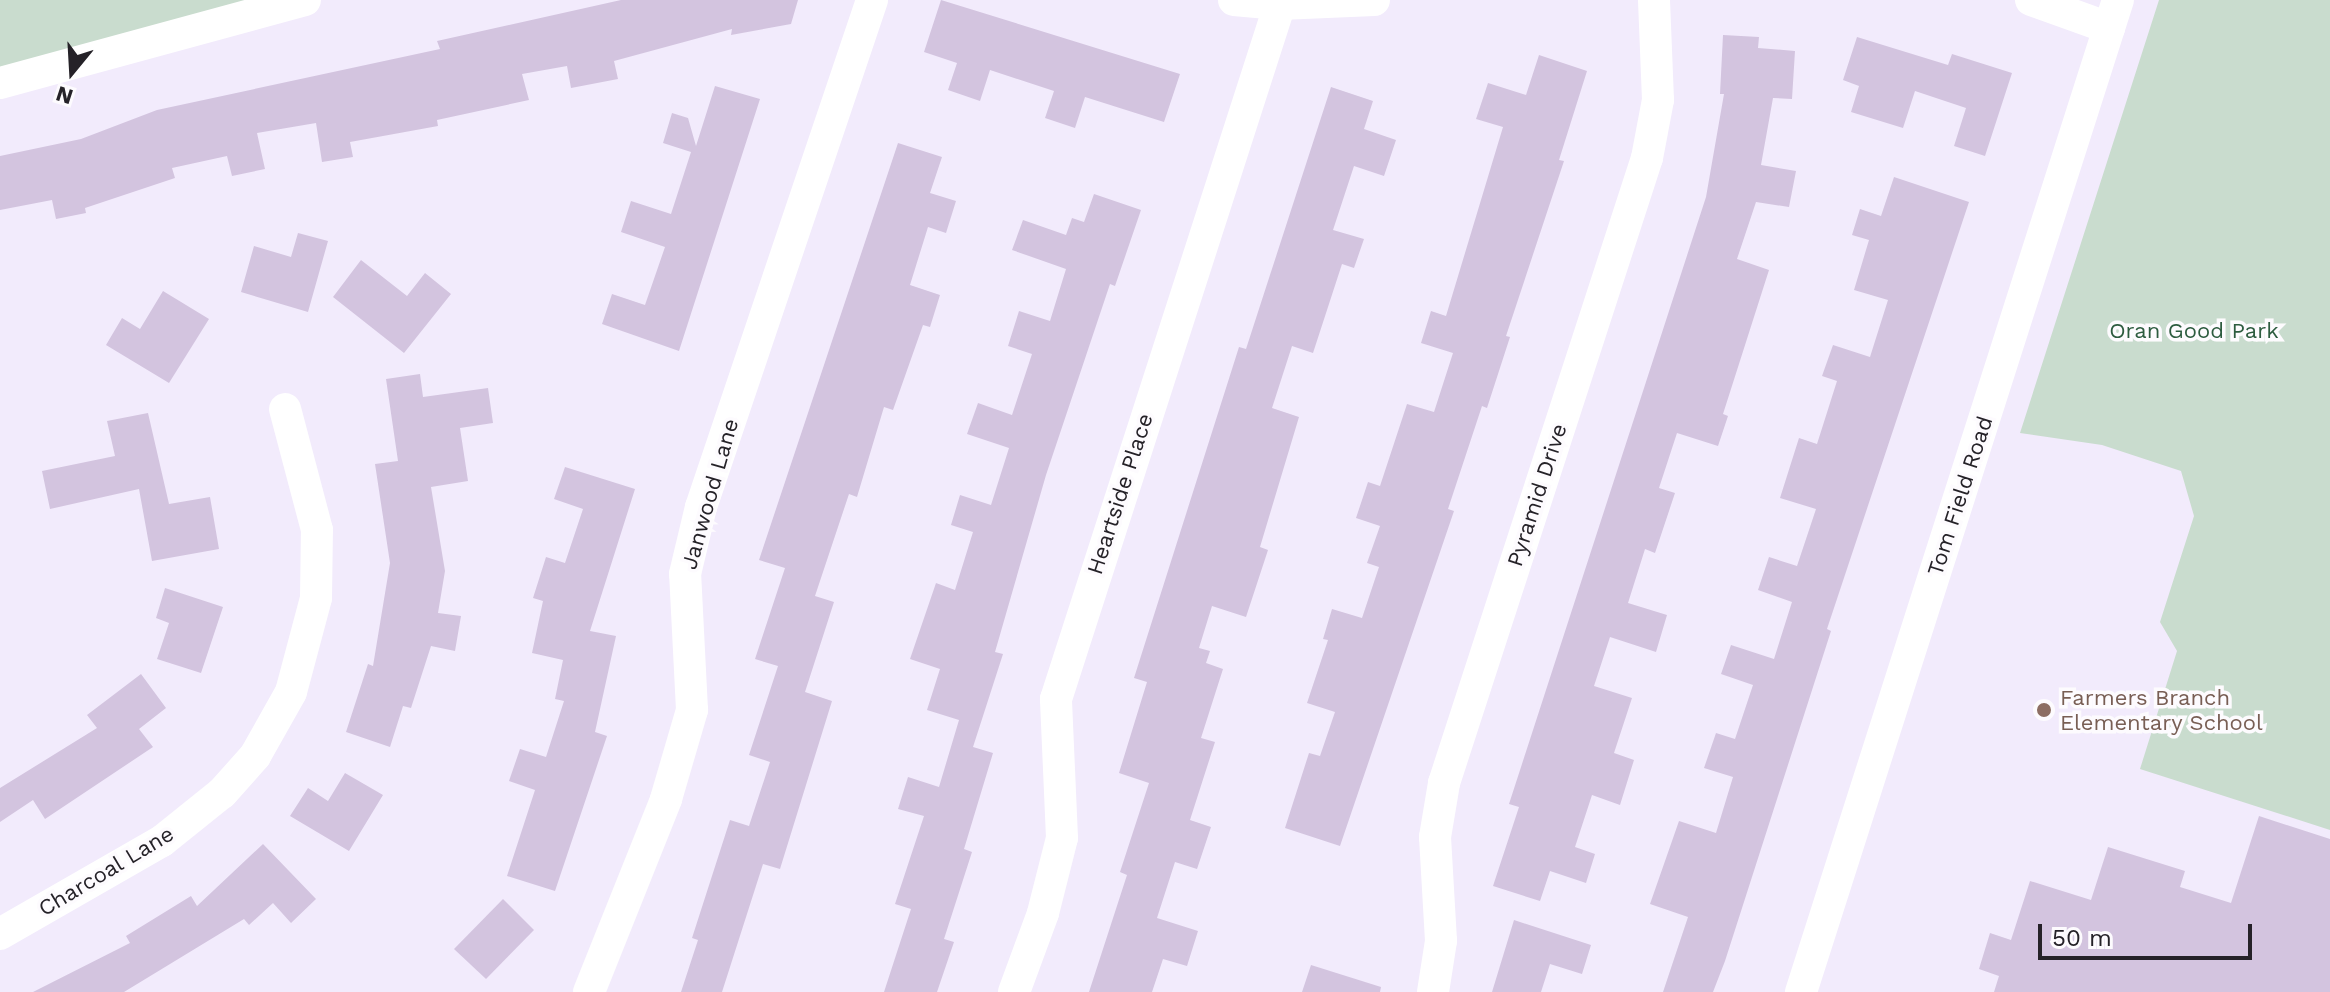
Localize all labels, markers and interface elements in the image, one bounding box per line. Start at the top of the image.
north arrow [32,32,112,112]
text: N [53,81,76,110]
park label: Oran Good Park [2109,318,2279,344]
street label: Heartside Place [1082,410,1158,578]
street label: Tom Field Road [1922,413,1998,579]
street label: Janwood Lane [676,416,744,572]
street label: Pyramid Drive [1501,420,1573,570]
place label: Farmers Branch Elementary School [2060,684,2263,736]
marker: Farmers Branch Elementary School [2035,701,2053,719]
street label: Charcoal Lane [33,820,179,922]
scale bar [2042,908,2256,958]
text: 50 m [2052,924,2112,952]

